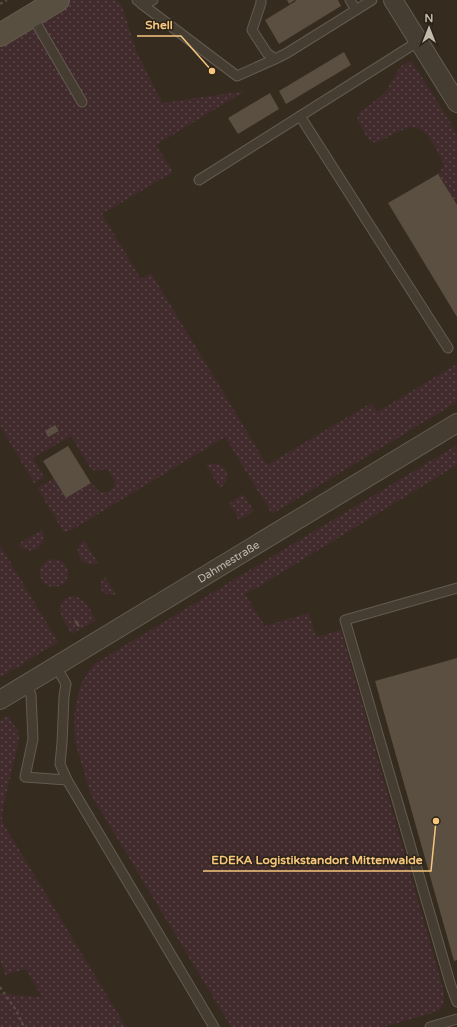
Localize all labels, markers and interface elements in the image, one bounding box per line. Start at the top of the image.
north arrow [409,8,449,48]
callout: Shell [137,12,181,36]
text: N [425,12,433,25]
text: Shell [145,18,173,32]
street label: Dahmestraße [195,538,262,586]
callout: EDEKA Logistikstandort Mittenwalde [203,847,431,871]
text: EDEKA Logistikstandort Mittenwalde [211,853,423,868]

